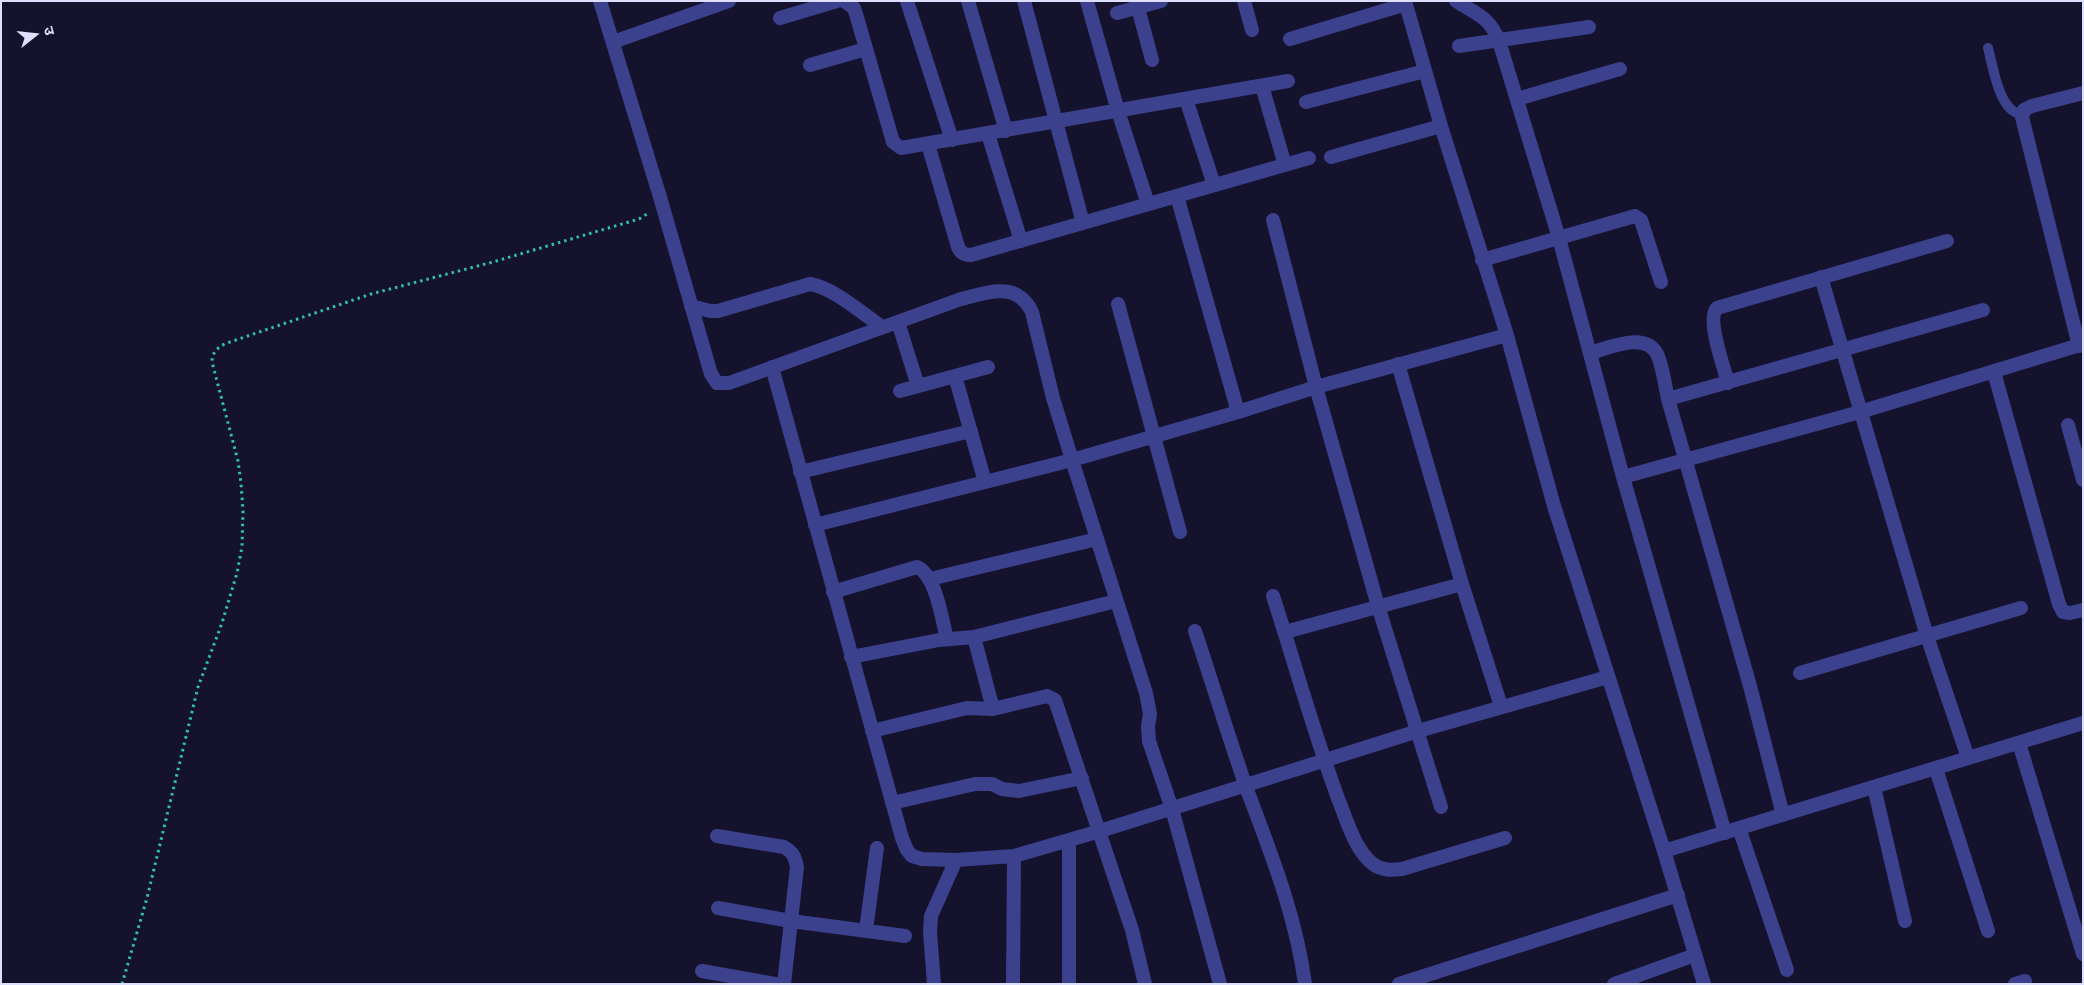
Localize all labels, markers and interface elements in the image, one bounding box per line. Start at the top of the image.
north arrow [10,10,60,60]
text: उ [41,25,58,37]

